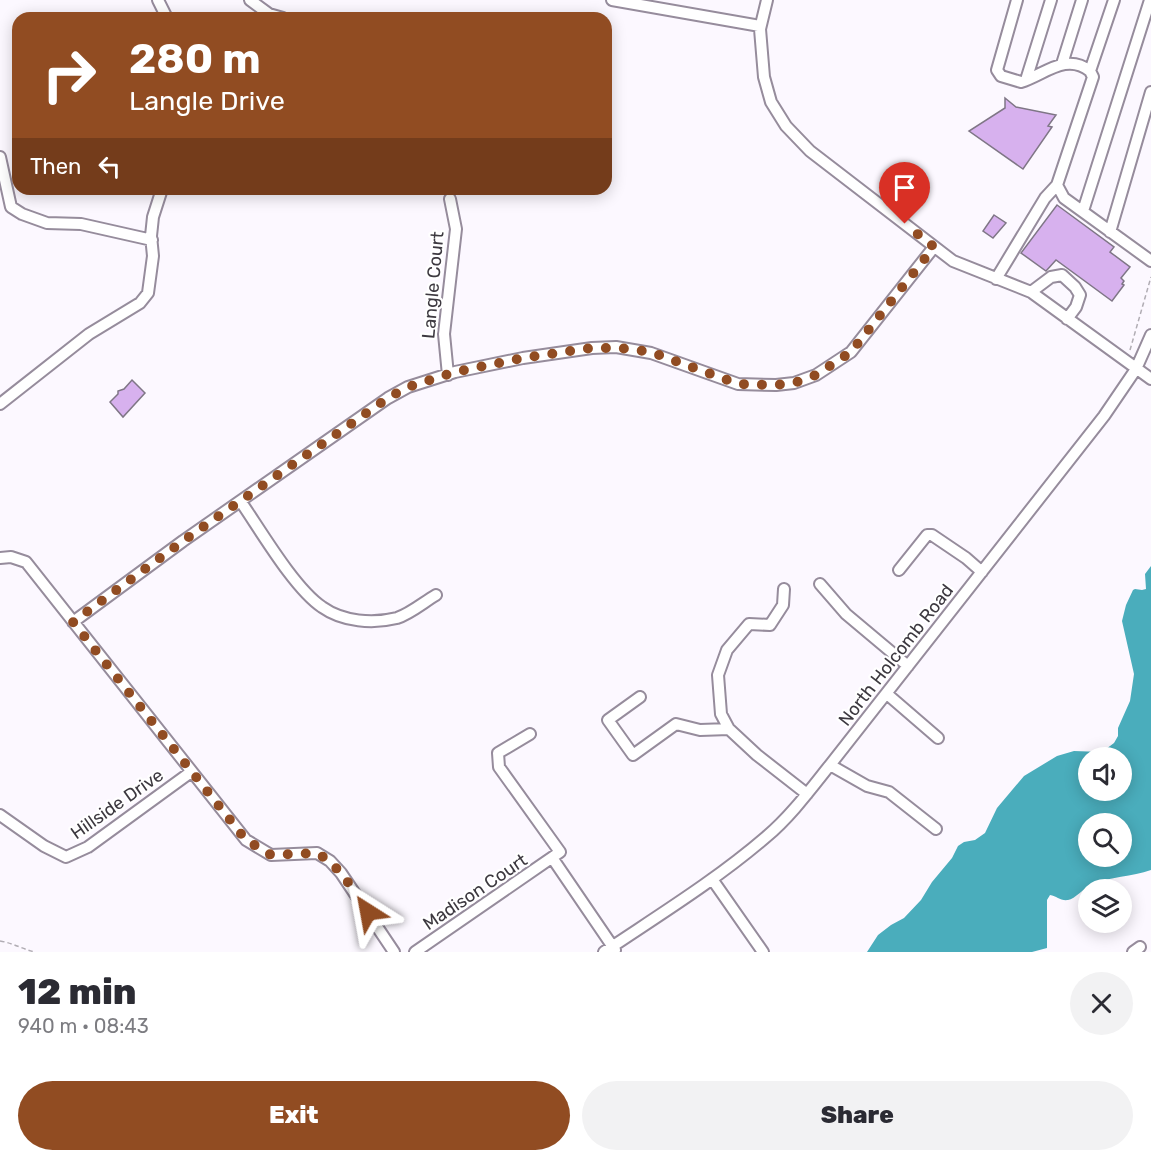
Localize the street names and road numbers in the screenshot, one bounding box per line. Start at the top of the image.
street label: Langle Court [417,230,449,340]
street label: North Holcomb Road [834,580,958,730]
street label: Hillside Drive [66,764,168,844]
street label: Madison Court [419,849,531,935]

